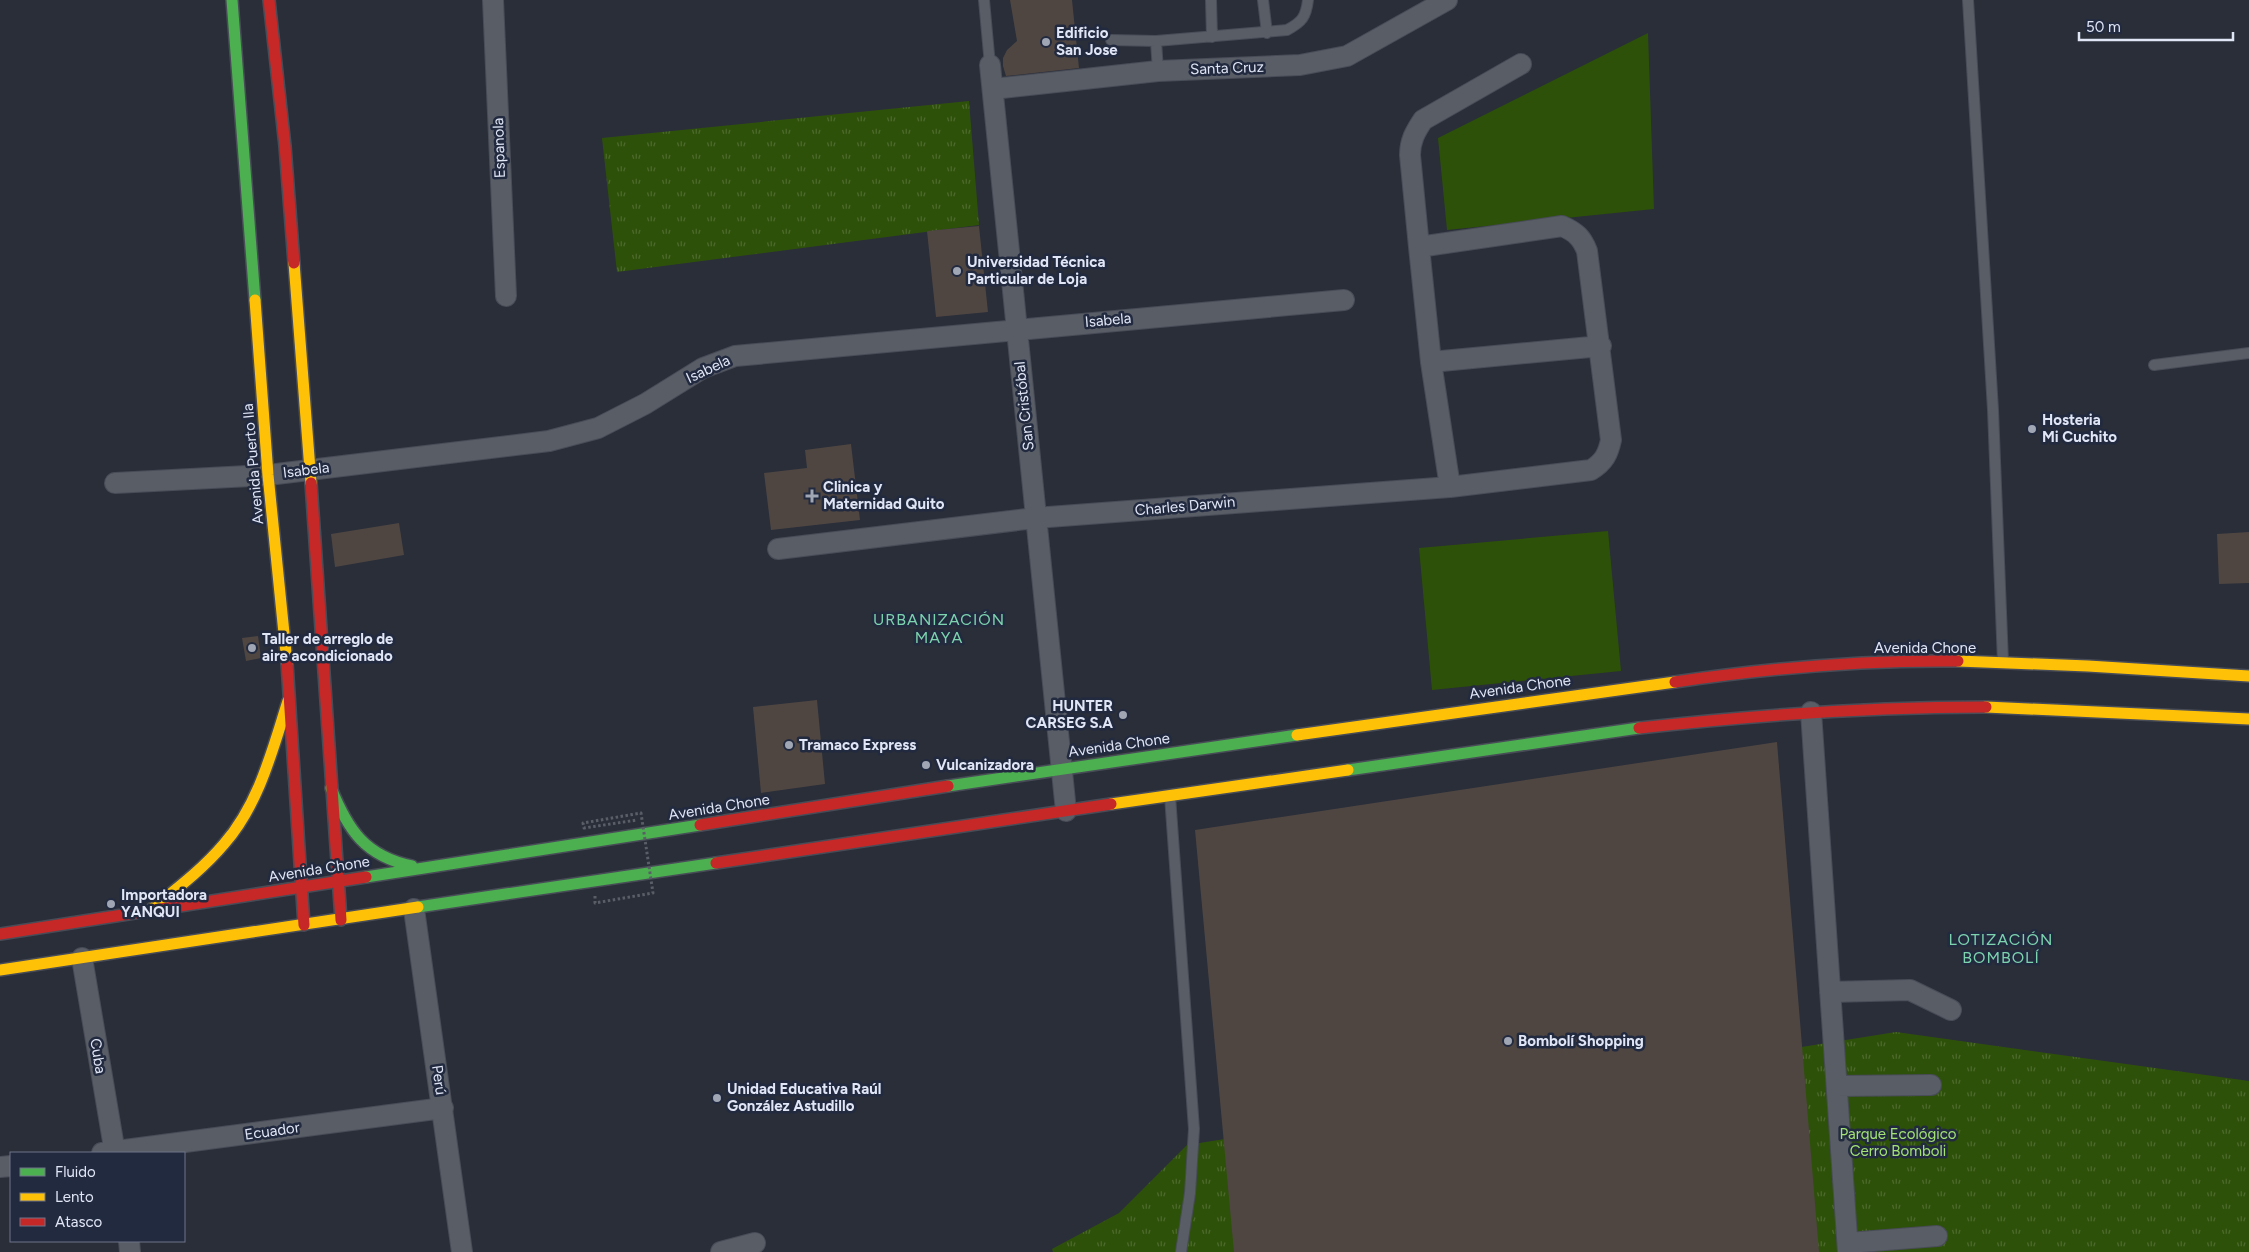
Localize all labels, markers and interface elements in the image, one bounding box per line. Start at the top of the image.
scale bar [2079,10,2233,42]
text: 50 m [2086,18,2121,36]
place label: Edificio San Jose [1056,24,1118,59]
marker: Edificio San Jose [1040,36,1052,48]
street label: Santa Cruz [1190,58,1264,78]
street label: Espanola [489,118,509,178]
place label: Universidad Técnica Particular de Loja [967,253,1105,288]
marker: Universidad Técnica Particular de Loja [951,265,963,277]
street label: Isabela [1084,309,1132,331]
street label: Isabela [683,351,733,387]
street label: San Cristóbal [1010,361,1038,451]
street label: Avenida Puerto Ila [239,403,267,525]
place label: Hosteria Mi Cuchito [2042,411,2117,446]
marker: Hosteria Mi Cuchito [2026,423,2038,435]
street label: Isabela [282,458,330,482]
place label: Clinica y Maternidad Quito [823,478,945,513]
marker: Clinica y Maternidad Quito [805,489,819,503]
street label: Charles Darwin [1134,493,1236,519]
district label: URBANIZACIÓN MAYA [873,610,1005,647]
place label: Taller de arreglo de aire acondicionado [262,630,394,665]
street label: Avenida Chone [1874,639,1976,657]
marker: Taller de arreglo de aire acondicionado [246,642,258,654]
street label: Avenida Chone [1468,671,1572,703]
place label: HUNTER CARSEG S.A [1026,697,1113,732]
marker: HUNTER CARSEG S.A [1117,709,1129,721]
street label: Avenida Chone [1067,729,1171,761]
place label: Tramaco Express [799,736,916,754]
marker: Tramaco Express [783,739,795,751]
place label: Vulcanizadora [936,756,1034,774]
marker: Vulcanizadora [920,759,932,771]
street label: Avenida Chone [667,790,771,824]
street label: Avenida Chone [267,852,371,886]
place label: Importadora YANQUI [121,886,207,921]
marker: Importadora YANQUI [105,898,117,910]
district label: LOTIZACIÓN BOMBOLÍ [1949,930,2053,967]
place label: Bombolí Shopping [1518,1032,1644,1050]
marker: Bombolí Shopping [1502,1035,1514,1047]
street label: Cuba [86,1037,110,1075]
street label: Perú [428,1064,450,1096]
place label: Unidad Educativa Raúl González Astudillo [727,1080,881,1115]
marker: Unidad Educativa Raúl González Astudillo [711,1092,723,1104]
street label: Ecuador [243,1118,301,1144]
park label: Parque Ecológico Cerro Bomboli [1840,1125,1957,1160]
legend [10,1152,185,1242]
text: Fluido [55,1163,96,1181]
text: Lento [55,1188,94,1206]
text: Atasco [55,1213,103,1231]

